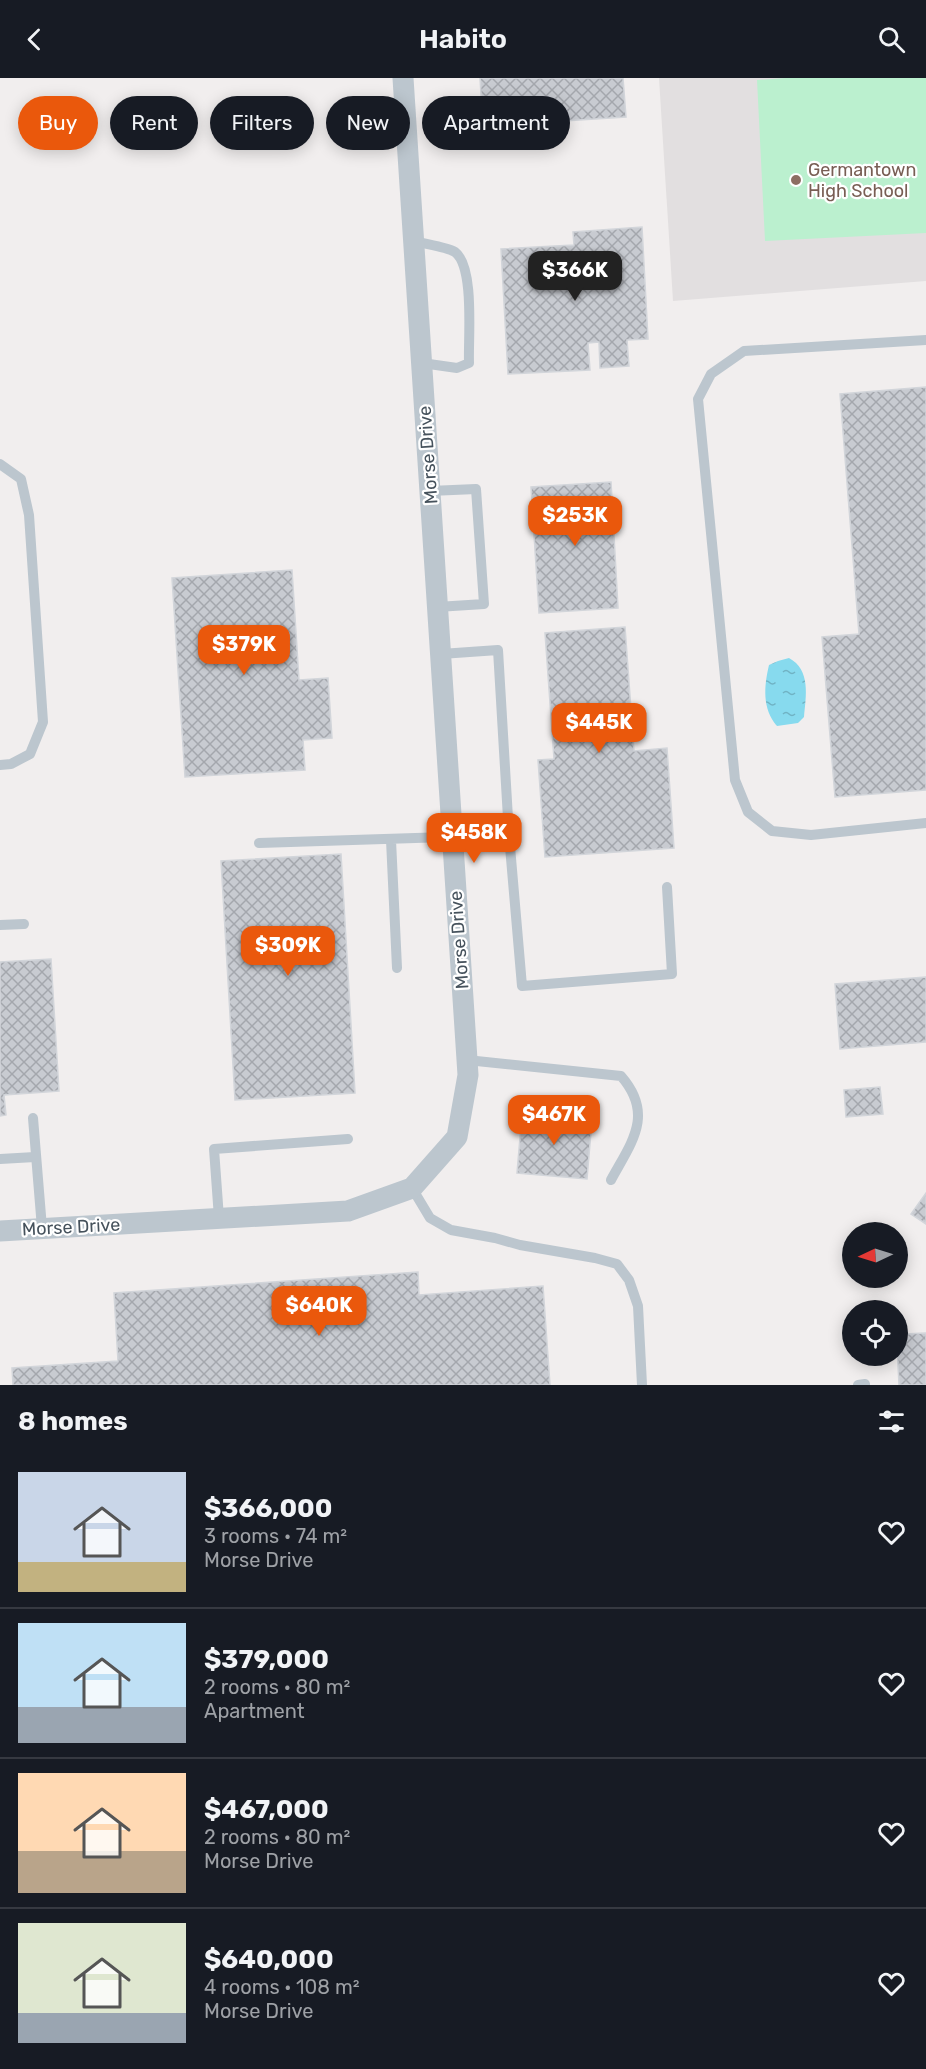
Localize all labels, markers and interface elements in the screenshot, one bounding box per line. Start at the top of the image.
icon: back [18,23,51,56]
text: Habito [419,23,507,55]
icon: search [875,23,908,56]
chip: Buy [18,96,98,150]
chip: Rent [110,96,198,150]
chip: Filters [210,96,314,150]
chip: New [326,96,410,150]
chip: Apartment [422,96,570,150]
place label: Germantown High School [808,159,916,202]
marker: Germantown High School [789,173,803,187]
pin: $366K [533,251,617,302]
text: $366K [542,258,608,282]
street label: Morse Drive [414,405,442,505]
pin: $253K [533,496,617,547]
text: $253K [542,503,608,527]
pin: $379K [202,625,286,676]
text: $379K [212,632,276,656]
pin: $445K [557,703,641,754]
text: $445K [566,710,632,734]
pin: $458K [432,813,516,864]
text: $458K [441,820,507,844]
street label: Morse Drive [445,890,473,990]
pin: $309K [246,926,330,977]
text: $309K [255,933,321,957]
pin: $467K [512,1095,596,1146]
text: $467K [522,1102,586,1126]
street label: Morse Drive [21,1213,121,1241]
north arrow [842,1222,908,1288]
map controls [842,1222,908,1366]
pin: $640K [277,1286,361,1337]
text: $640K [286,1293,352,1317]
button: locate [842,1300,908,1366]
icon: filters [875,1405,908,1438]
text: 8 homes [18,1406,128,1437]
text: $366,000 [204,1493,332,1524]
icon: home [66,1496,138,1568]
icon: heart [875,1516,908,1549]
text: 3 rooms · 74 m² [204,1524,347,1548]
text: Morse Drive [204,1548,313,1572]
text: $379,000 [204,1644,329,1675]
icon: home [66,1647,138,1719]
icon: heart [875,1667,908,1700]
text: 2 rooms · 80 m² [204,1675,350,1699]
text: Apartment [204,1699,305,1723]
text: $467,000 [204,1794,329,1825]
icon: home [66,1797,138,1869]
icon: heart [875,1817,908,1850]
text: 2 rooms · 80 m² [204,1825,350,1849]
text: Morse Drive [204,1849,313,1873]
text: $640,000 [204,1944,334,1975]
icon: home [66,1947,138,2019]
icon: heart [875,1967,908,2000]
text: 4 rooms · 108 m² [204,1975,360,1999]
text: Morse Drive [204,1999,313,2023]

